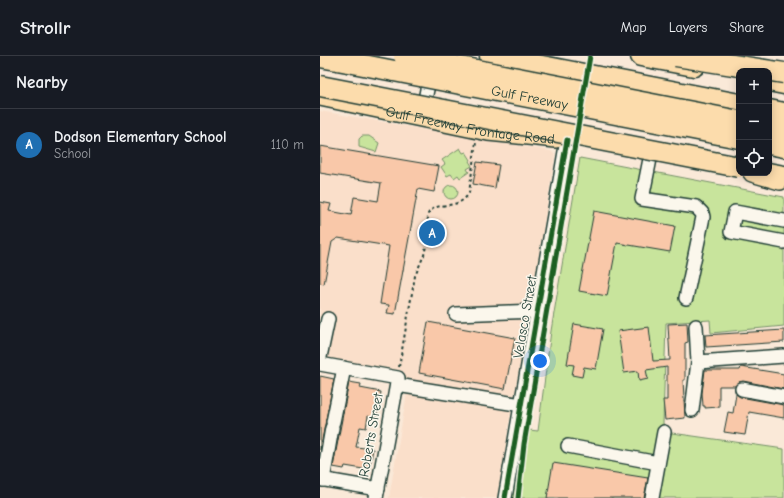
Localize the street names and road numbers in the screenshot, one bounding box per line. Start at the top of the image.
street label: Gulf Freeway [490,82,570,113]
street label: Gulf Freeway Frontage Road [384,102,556,147]
street label: Velasco Street [509,273,541,360]
street label: Roberts Street [355,391,387,478]

